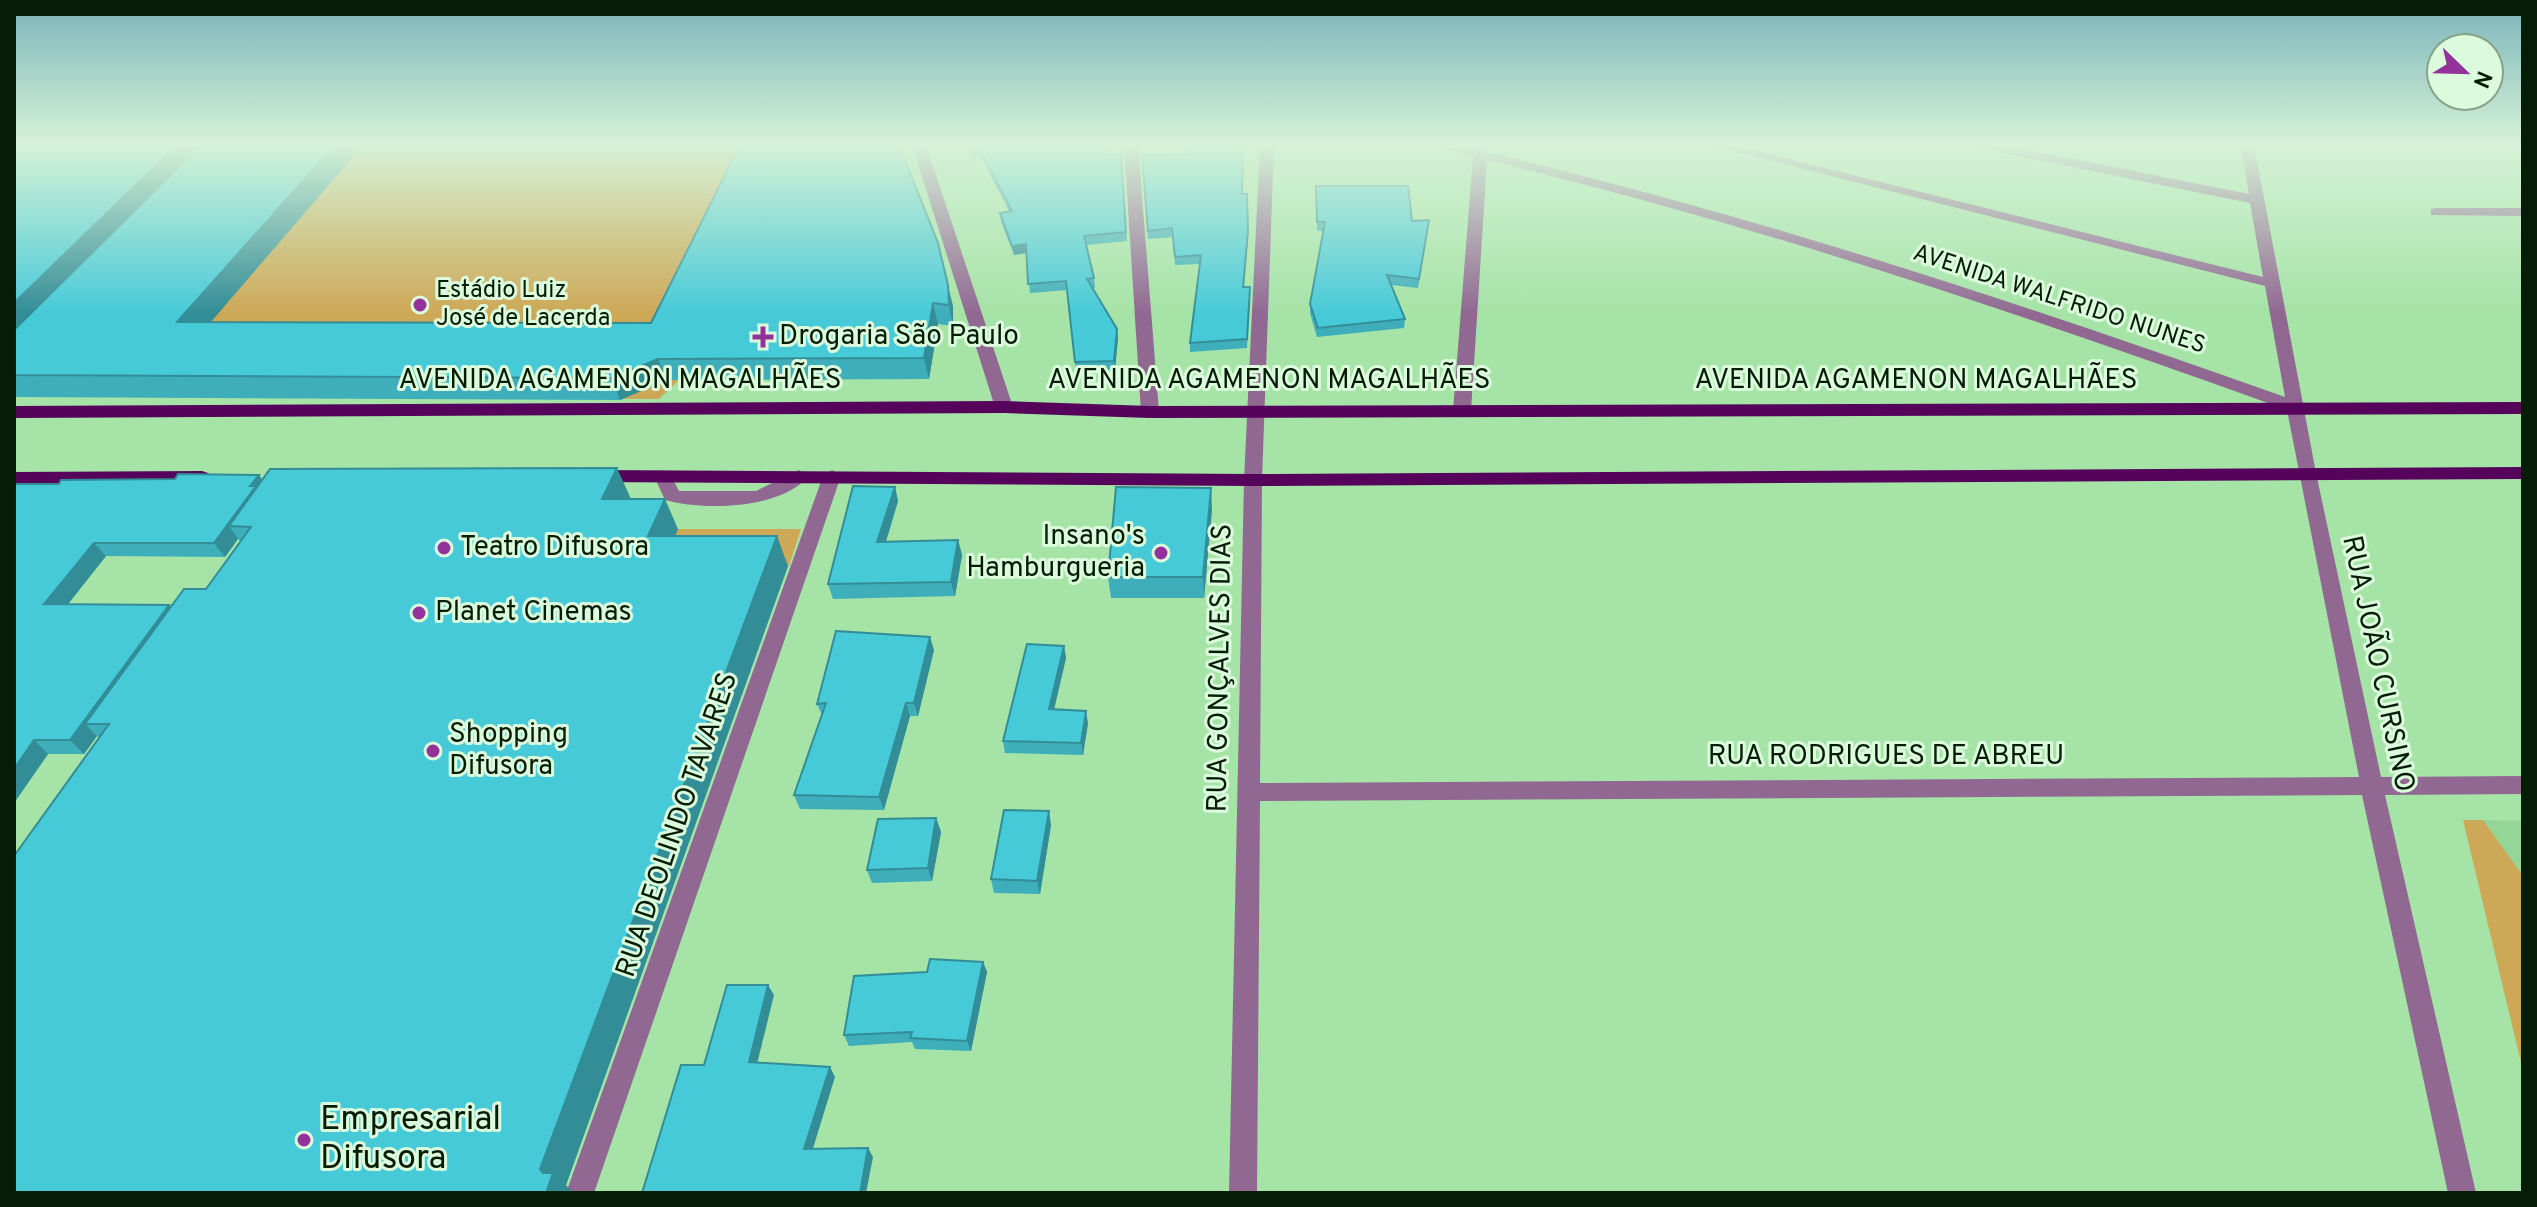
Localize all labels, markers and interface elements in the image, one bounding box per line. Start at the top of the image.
north arrow [2425,32,2505,112]
text: N [2466,66,2497,91]
street label: AVENIDA WALFRIDO NUNES [1909,238,2209,362]
place label: Estádio Luiz José de Lacerda [436,276,610,334]
marker: Estádio Luiz José de Lacerda [411,296,429,314]
place label: Drogaria São Paulo [779,319,1019,355]
marker: Drogaria São Paulo [754,328,772,346]
street label: AVENIDA AGAMENON MAGALHÃES [398,362,842,399]
street label: AVENIDA AGAMENON MAGALHÃES [1047,362,1491,399]
street label: AVENIDA AGAMENON MAGALHÃES [1694,362,2138,399]
place label: Insano's Hamburgueria [966,519,1145,587]
street label: RUA GONÇALVES DIAS [1200,523,1242,813]
place label: Teatro Difusora [460,530,649,566]
street label: RUA JOÃO CURSINO [2332,532,2423,796]
marker: Teatro Difusora [435,539,453,557]
marker: Insano's Hamburgueria [1152,544,1170,562]
place label: Planet Cinemas [435,595,632,631]
marker: Planet Cinemas [410,604,428,622]
street label: RUA DEOLINDO TAVARES [609,668,747,982]
place label: Shopping Difusora [449,717,568,785]
street label: RUA RODRIGUES DE ABREU [1708,739,2064,775]
marker: Shopping Difusora [424,742,442,760]
place label: Empresarial Difusora [320,1099,501,1181]
marker: Empresarial Difusora [295,1131,313,1149]

